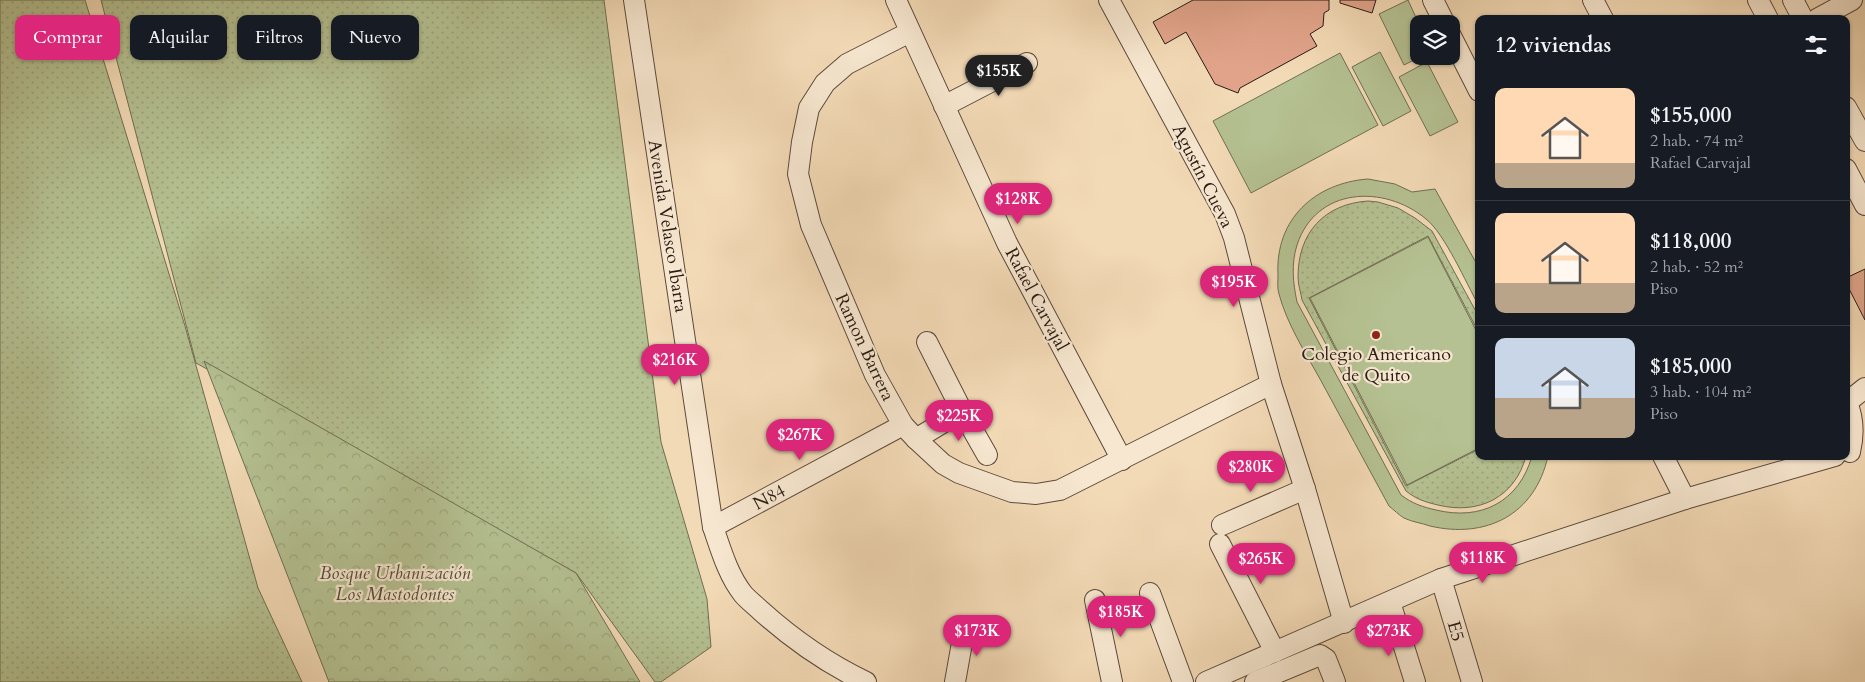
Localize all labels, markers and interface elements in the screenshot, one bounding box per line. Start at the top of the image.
chip: Comprar [15,15,120,60]
chip: Alquilar [130,15,227,60]
chip: Filtros [237,15,321,60]
chip: Nuevo [331,15,419,60]
map controls [1410,15,1460,65]
button: layers [1410,15,1460,65]
text: 12 viviendas [1495,31,1611,60]
icon: filters [1802,31,1830,59]
pin: $155K [964,54,1034,97]
text: $155K [976,60,1022,82]
text: $155,000 [1650,101,1731,130]
icon: home [1535,108,1595,168]
street label: Agustín Cueva [1166,120,1240,233]
text: 2 hab. · 74 m² [1650,130,1743,152]
street label: Avenida Velasco Ibarra [642,138,694,314]
text: Rafael Carvajal [1650,152,1751,174]
pin: $128K [983,182,1053,225]
text: $128K [995,188,1041,210]
text: $118,000 [1650,227,1731,256]
icon: home [1535,233,1595,293]
street label: Rafael Carvajal [999,243,1074,356]
text: 2 hab. · 52 m² [1650,256,1743,278]
pin: $195K [1199,266,1269,308]
text: $195K [1211,271,1257,293]
text: Piso [1650,278,1678,300]
street label: Ramon Barrera [829,289,900,405]
marker: Colegio Americano de Quito [1370,329,1382,341]
place label: Colegio Americano de Quito [1301,342,1451,388]
pin: $216K [640,344,710,386]
text: $216K [652,349,698,371]
text: $185,000 [1650,352,1731,381]
icon: home [1535,358,1595,418]
text: 3 hab. · 104 m² [1650,381,1751,403]
pin: $225K [924,400,994,442]
text: Piso [1650,403,1678,425]
text: $225K [936,405,982,427]
pin: $267K [765,418,835,461]
text: $267K [777,424,823,446]
pin: $280K [1216,450,1286,493]
text: $280K [1228,456,1274,478]
street label: N84 [748,478,790,516]
pin: $265K [1226,542,1296,585]
pin: $118K [1448,542,1518,584]
text: $118K [1460,547,1506,569]
text: $265K [1238,548,1284,570]
park label: Bosque Urbanización Los Mastodontes [320,561,471,607]
pin: $185K [1086,596,1156,638]
text: $185K [1098,601,1144,623]
pin: $173K [942,614,1012,657]
pin: $273K [1354,614,1424,657]
street label: E5 [1441,618,1470,644]
text: $173K [954,620,1000,642]
text: $273K [1366,620,1412,642]

